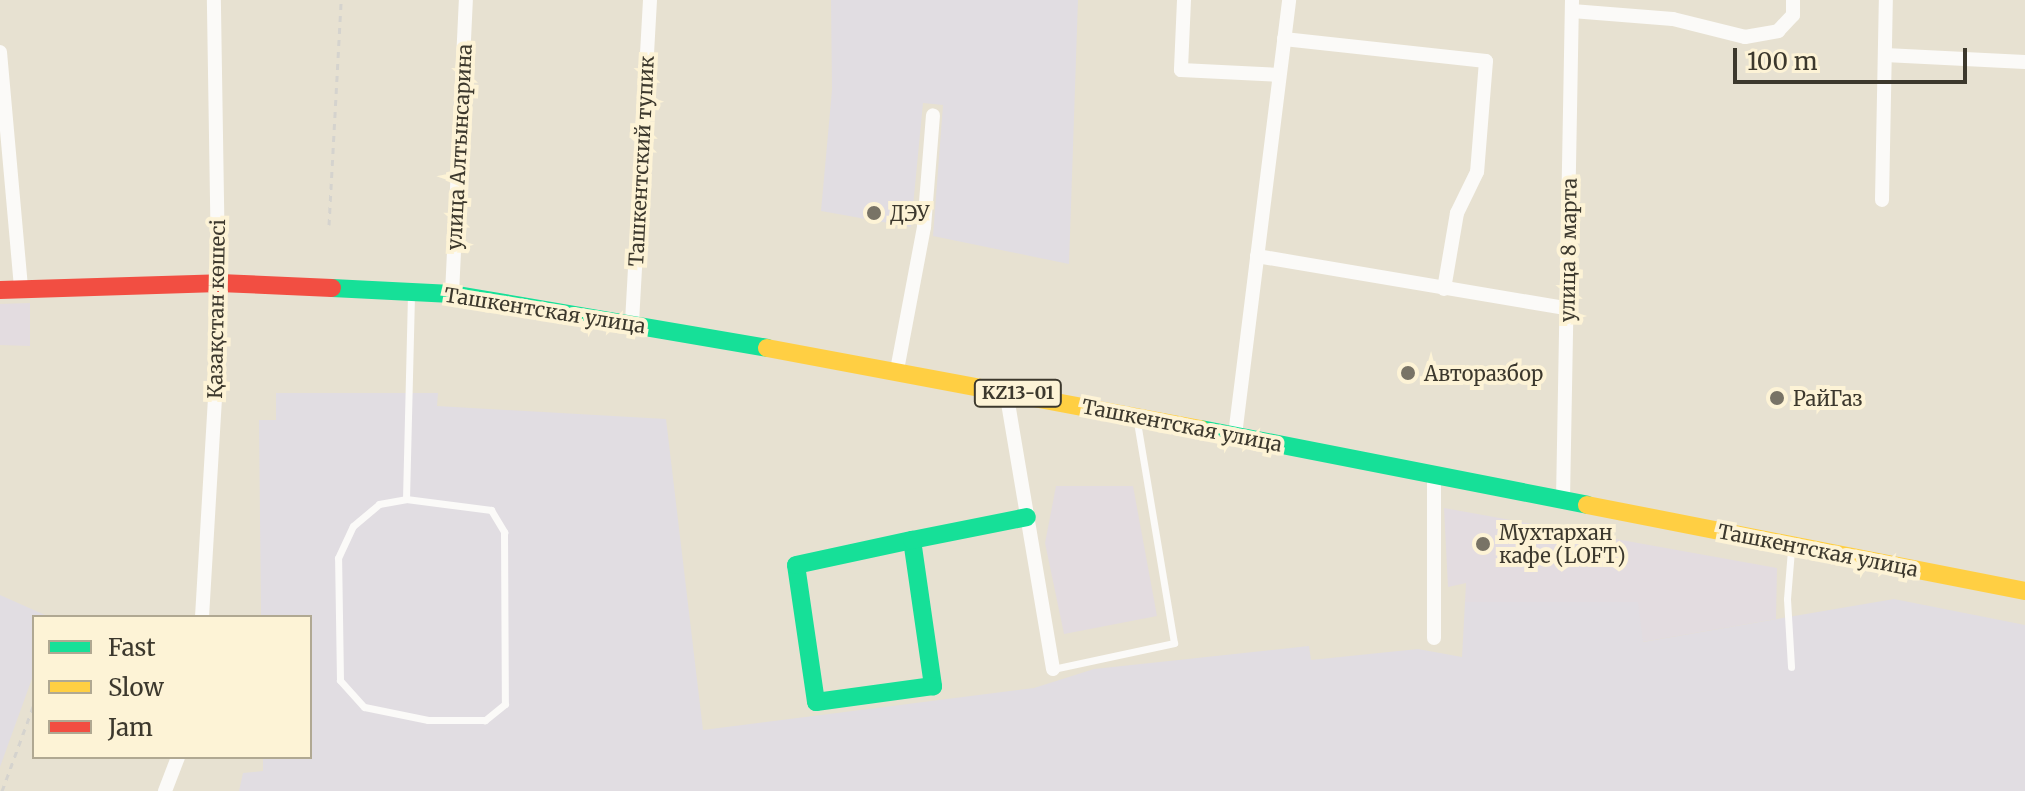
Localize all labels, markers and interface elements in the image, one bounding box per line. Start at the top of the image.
scale bar [1737,32,1971,82]
street label: улица Алтынсарина [442,43,476,251]
text: 100 m [1747,46,1817,77]
street label: Ташкентский тупик [623,55,659,267]
street label: улица 8 марта [1555,178,1581,322]
place label: ДЭУ [890,201,930,225]
marker: ДЭУ [865,204,883,222]
street label: Қазақстан көшесі [202,219,230,399]
street label: Ташкентская улица [443,282,647,338]
place label: Авторазбор [1424,361,1543,385]
marker: Авторазбор [1399,364,1417,382]
road number: KZ13-01 [972,379,1064,407]
place label: РайГаз [1793,386,1862,410]
marker: РайГаз [1768,389,1786,407]
street label: Ташкентская улица [1080,394,1284,456]
street label: Ташкентская улица [1716,519,1920,581]
place label: Мухтархан кафе (LOFT) [1499,520,1624,567]
marker: Мухтархан кафе (LOFT) [1474,535,1492,553]
legend [32,615,312,759]
text: Fast [108,632,156,663]
text: Slow [108,672,164,703]
text: Jam [108,712,153,743]

